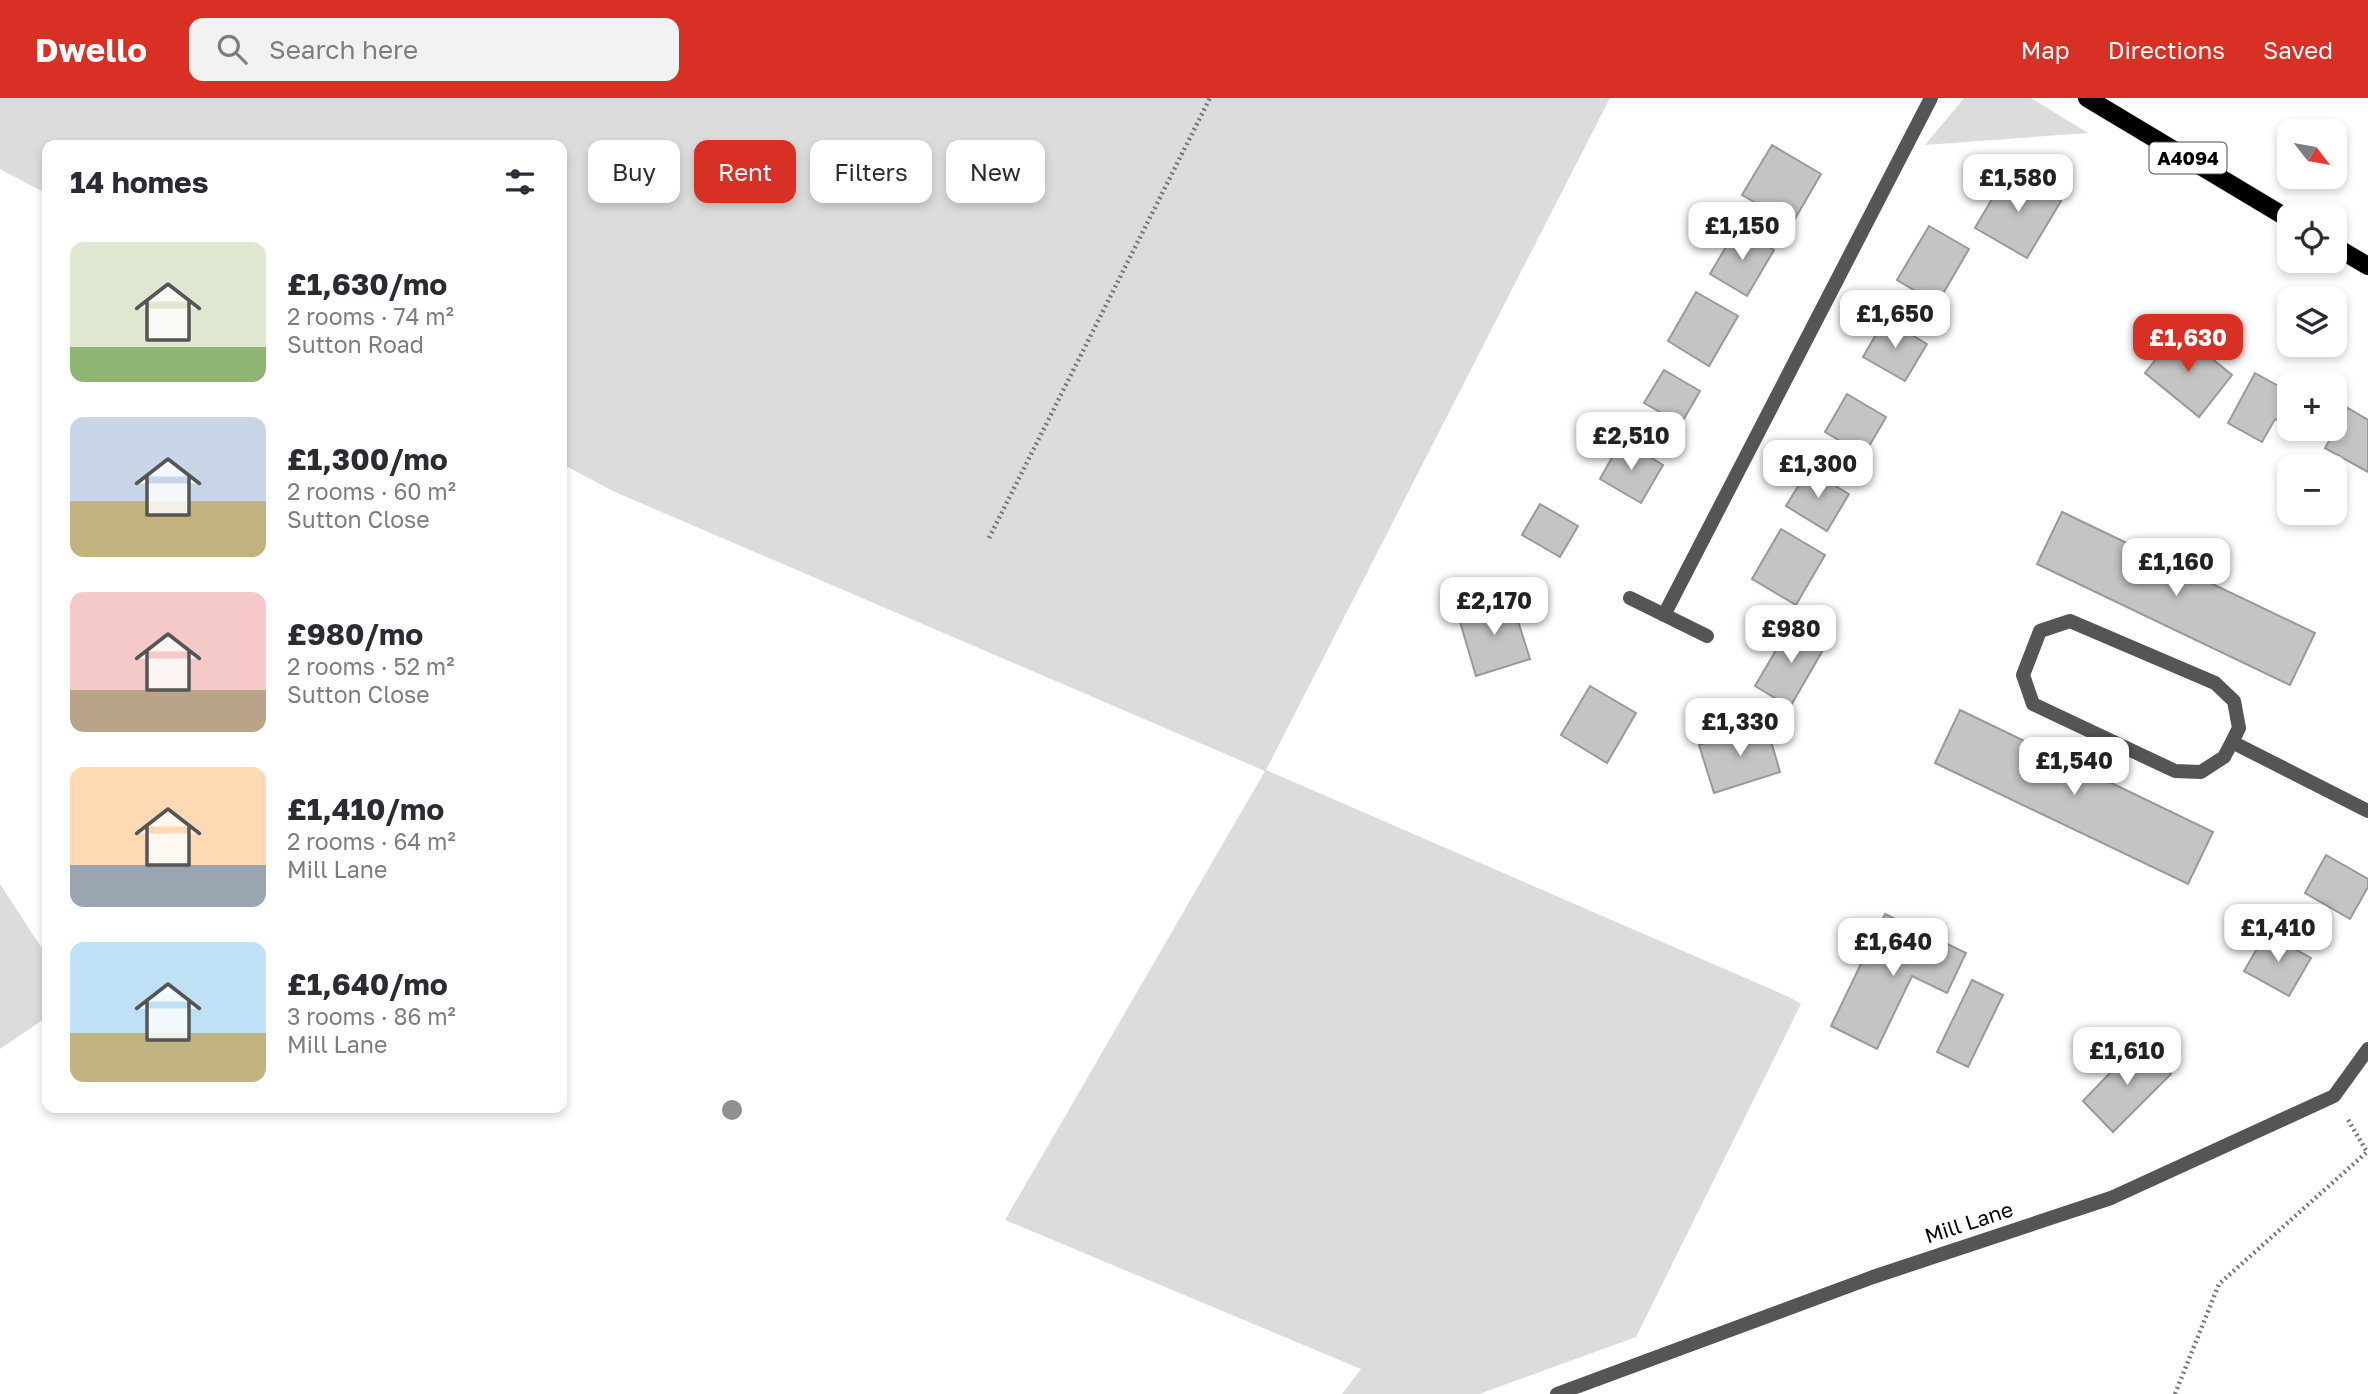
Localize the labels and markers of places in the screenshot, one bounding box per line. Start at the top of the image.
pin: £1,580 [1961,155,2075,214]
pin: £1,150 [1685,202,1799,262]
pin: £1,650 [1838,290,1952,350]
pin: £1,630 [2131,314,2245,374]
pin: £2,510 [1574,412,1688,472]
pin: £1,300 [1761,440,1875,500]
pin: £1,160 [2119,538,2233,598]
pin: £2,170 [1437,578,1551,637]
pin: £980 [1750,606,1832,665]
pin: £1,330 [1683,698,1797,758]
pin: £1,540 [2017,738,2131,797]
pin: £1,410 [2221,904,2335,964]
pin: £1,640 [1836,918,1950,978]
pin: £1,610 [2070,1028,2184,1087]

